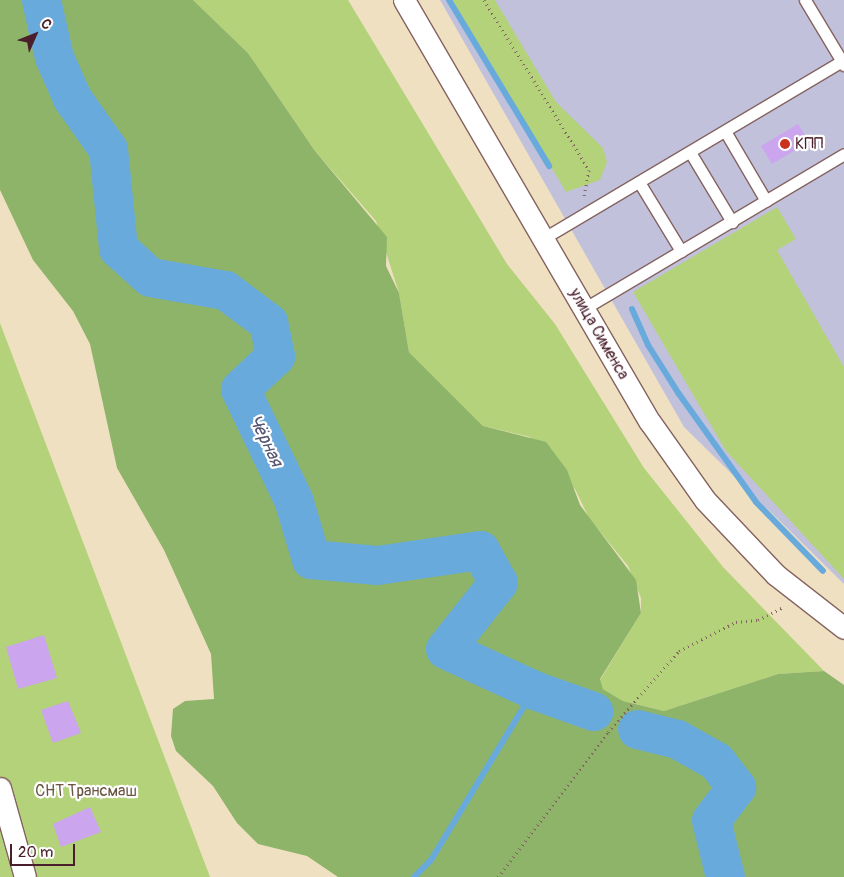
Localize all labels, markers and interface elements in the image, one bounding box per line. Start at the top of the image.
north arrow [10,10,60,60]
text: С [37,15,55,33]
place label: КПП [795,134,823,154]
marker: КПП [779,138,791,150]
street label: улица Сименса [565,285,633,383]
water label: Чёрная [243,412,287,470]
park label: СНТ Трансмаш [35,781,137,801]
scale bar [12,834,78,866]
text: 20 m [18,843,53,862]

